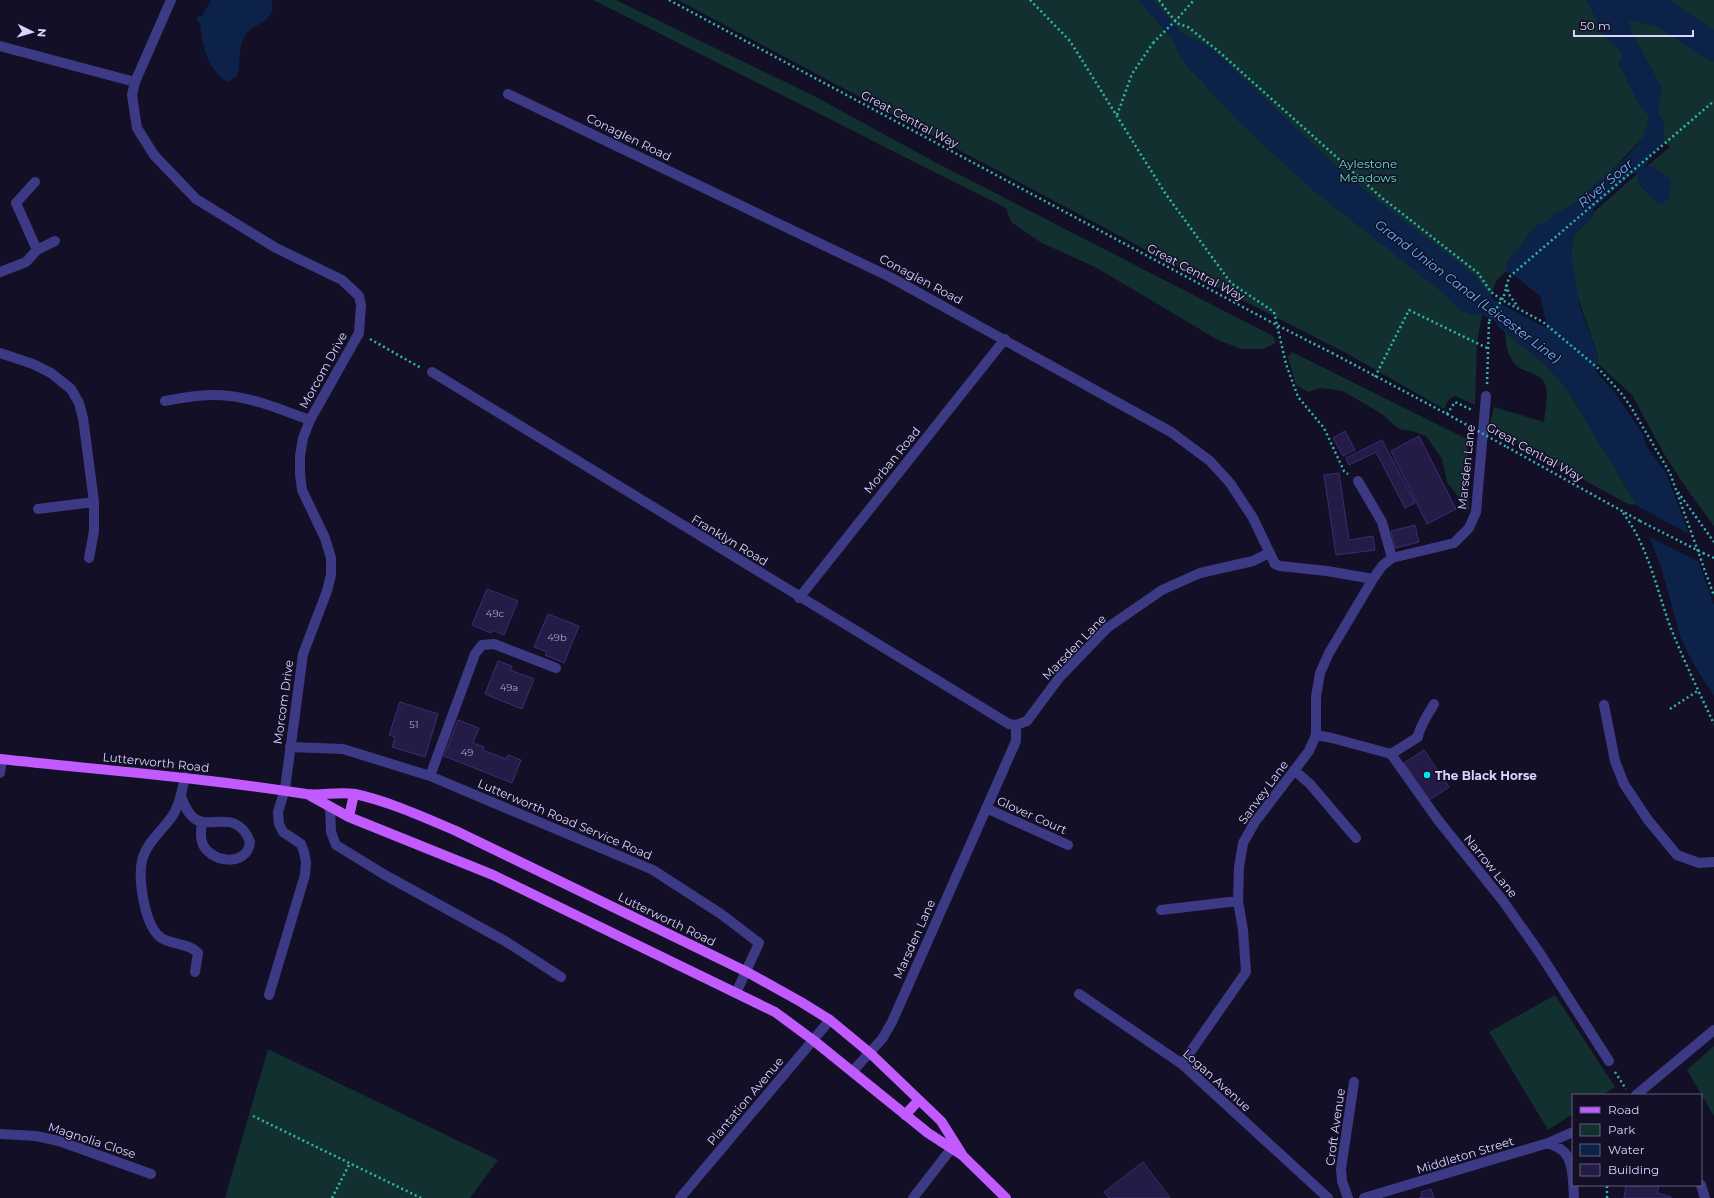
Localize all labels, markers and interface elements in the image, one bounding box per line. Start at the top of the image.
north arrow [12,12,52,52]
scale bar [1574,12,1693,38]
text: 50 m [1580,18,1611,33]
text: N [35,28,49,38]
street label: Great Central Way [859,87,962,151]
street label: Conaglen Road [584,110,674,164]
water label: River Soar [1574,155,1636,210]
park label: Aylestone Meadows [1339,156,1397,185]
water label: Grand Union Canal (Leicester Line) [1372,216,1564,366]
street label: Great Central Way [1145,240,1248,304]
street label: Conaglen Road [877,251,965,307]
street label: Morcom Drive [296,329,350,411]
street label: Great Central Way [1484,419,1586,485]
street label: Morban Road [861,424,923,496]
street label: Marsden Lane [1454,424,1478,510]
street label: Franklyn Road [689,511,771,569]
house number: 49c [486,607,504,620]
street label: Marsden Lane [1039,611,1109,683]
house number: 49b [547,631,567,644]
street label: Morcom Drive [270,659,296,745]
house number: 49a [500,681,518,694]
house number: 51 [409,718,419,731]
house number: 49 [461,746,473,759]
street label: Lutterworth Road [102,749,210,775]
street label: Sanvey Lane [1235,757,1291,827]
place label: The Black Horse [1435,768,1537,783]
marker: The Black Horse [1422,770,1432,780]
street label: Lutterworth Road Service Road [476,775,654,863]
street label: Glover Court [995,793,1069,837]
street label: Narrow Lane [1461,831,1521,901]
street label: Lutterworth Road [616,889,718,949]
street label: Marsden Lane [890,897,938,981]
street label: Logan Avenue [1180,1046,1254,1114]
street label: Plantation Avenue [704,1054,786,1148]
street label: Croft Avenue [1322,1087,1348,1167]
legend [1572,1094,1702,1186]
text: Road [1608,1102,1639,1117]
street label: Magnolia Close [46,1119,138,1161]
text: Park [1608,1122,1636,1137]
street label: Middleton Street [1414,1133,1516,1177]
text: Water [1608,1142,1645,1157]
text: Building [1608,1162,1659,1177]

